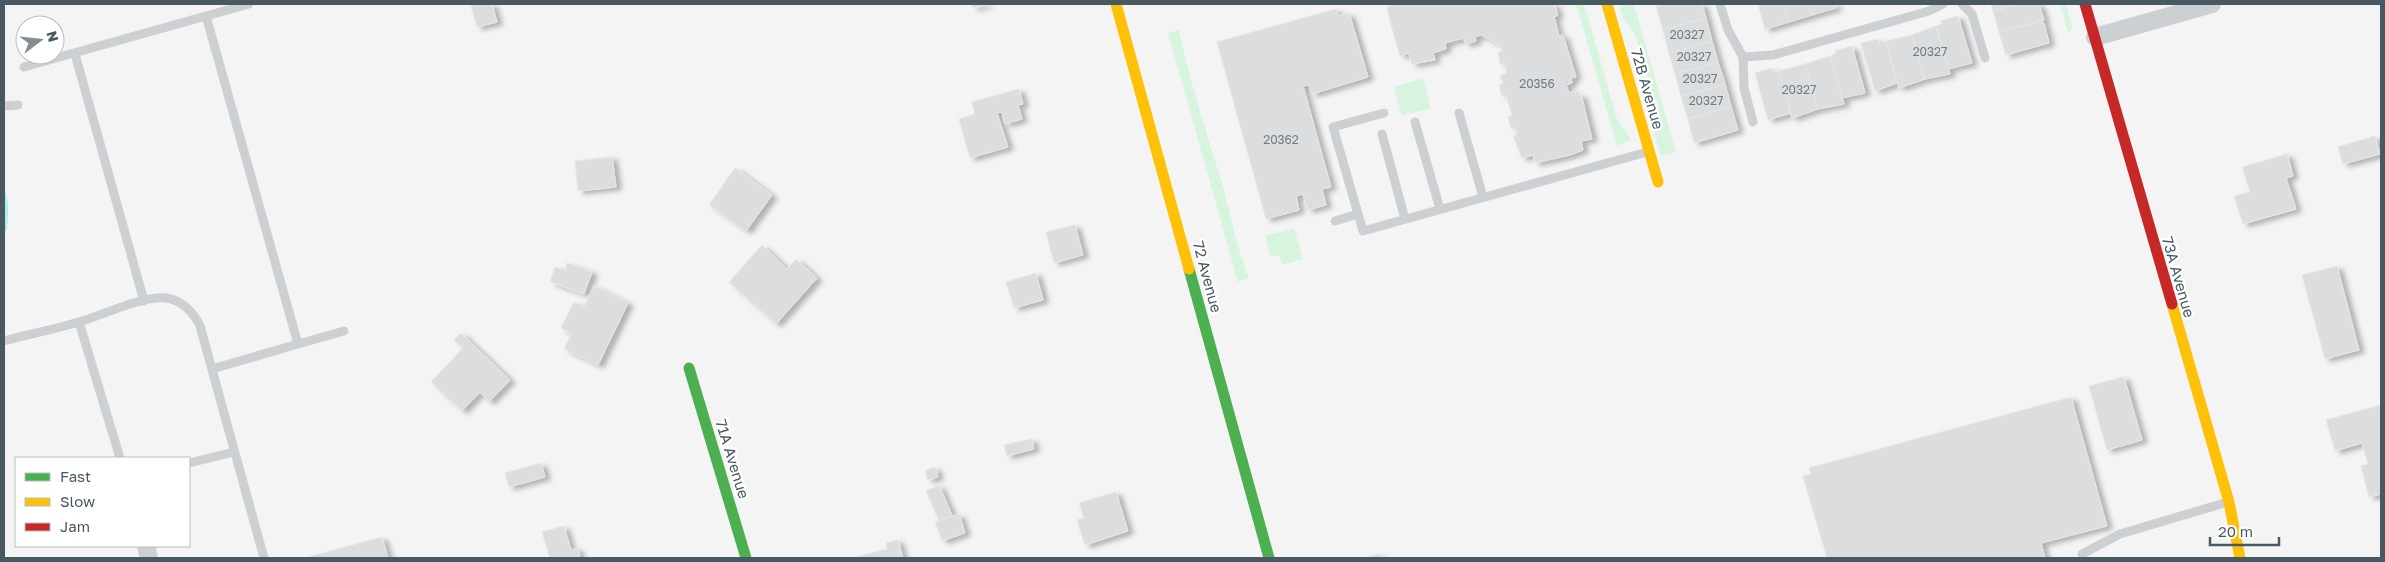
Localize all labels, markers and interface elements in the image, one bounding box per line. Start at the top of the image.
north arrow [15,15,65,65]
house number: 20327 [1670,27,1704,42]
text: N [43,29,63,44]
house number: 20327 [1913,44,1947,59]
street label: 72B Avenue [1628,46,1668,132]
house number: 20327 [1677,49,1711,64]
house number: 20327 [1683,71,1717,86]
house number: 20356 [1519,76,1555,91]
house number: 20327 [1782,82,1816,97]
house number: 20327 [1689,93,1723,108]
house number: 20362 [1263,132,1299,147]
street label: 73A Avenue [2159,234,2199,320]
street label: 72 Avenue [1190,239,1226,315]
street label: 71A Avenue [712,417,754,501]
legend [15,457,190,547]
text: Fast [60,467,91,485]
text: Slow [60,492,95,510]
scale bar [2210,514,2279,546]
text: Jam [60,517,90,535]
text: 20 m [2218,522,2253,540]

